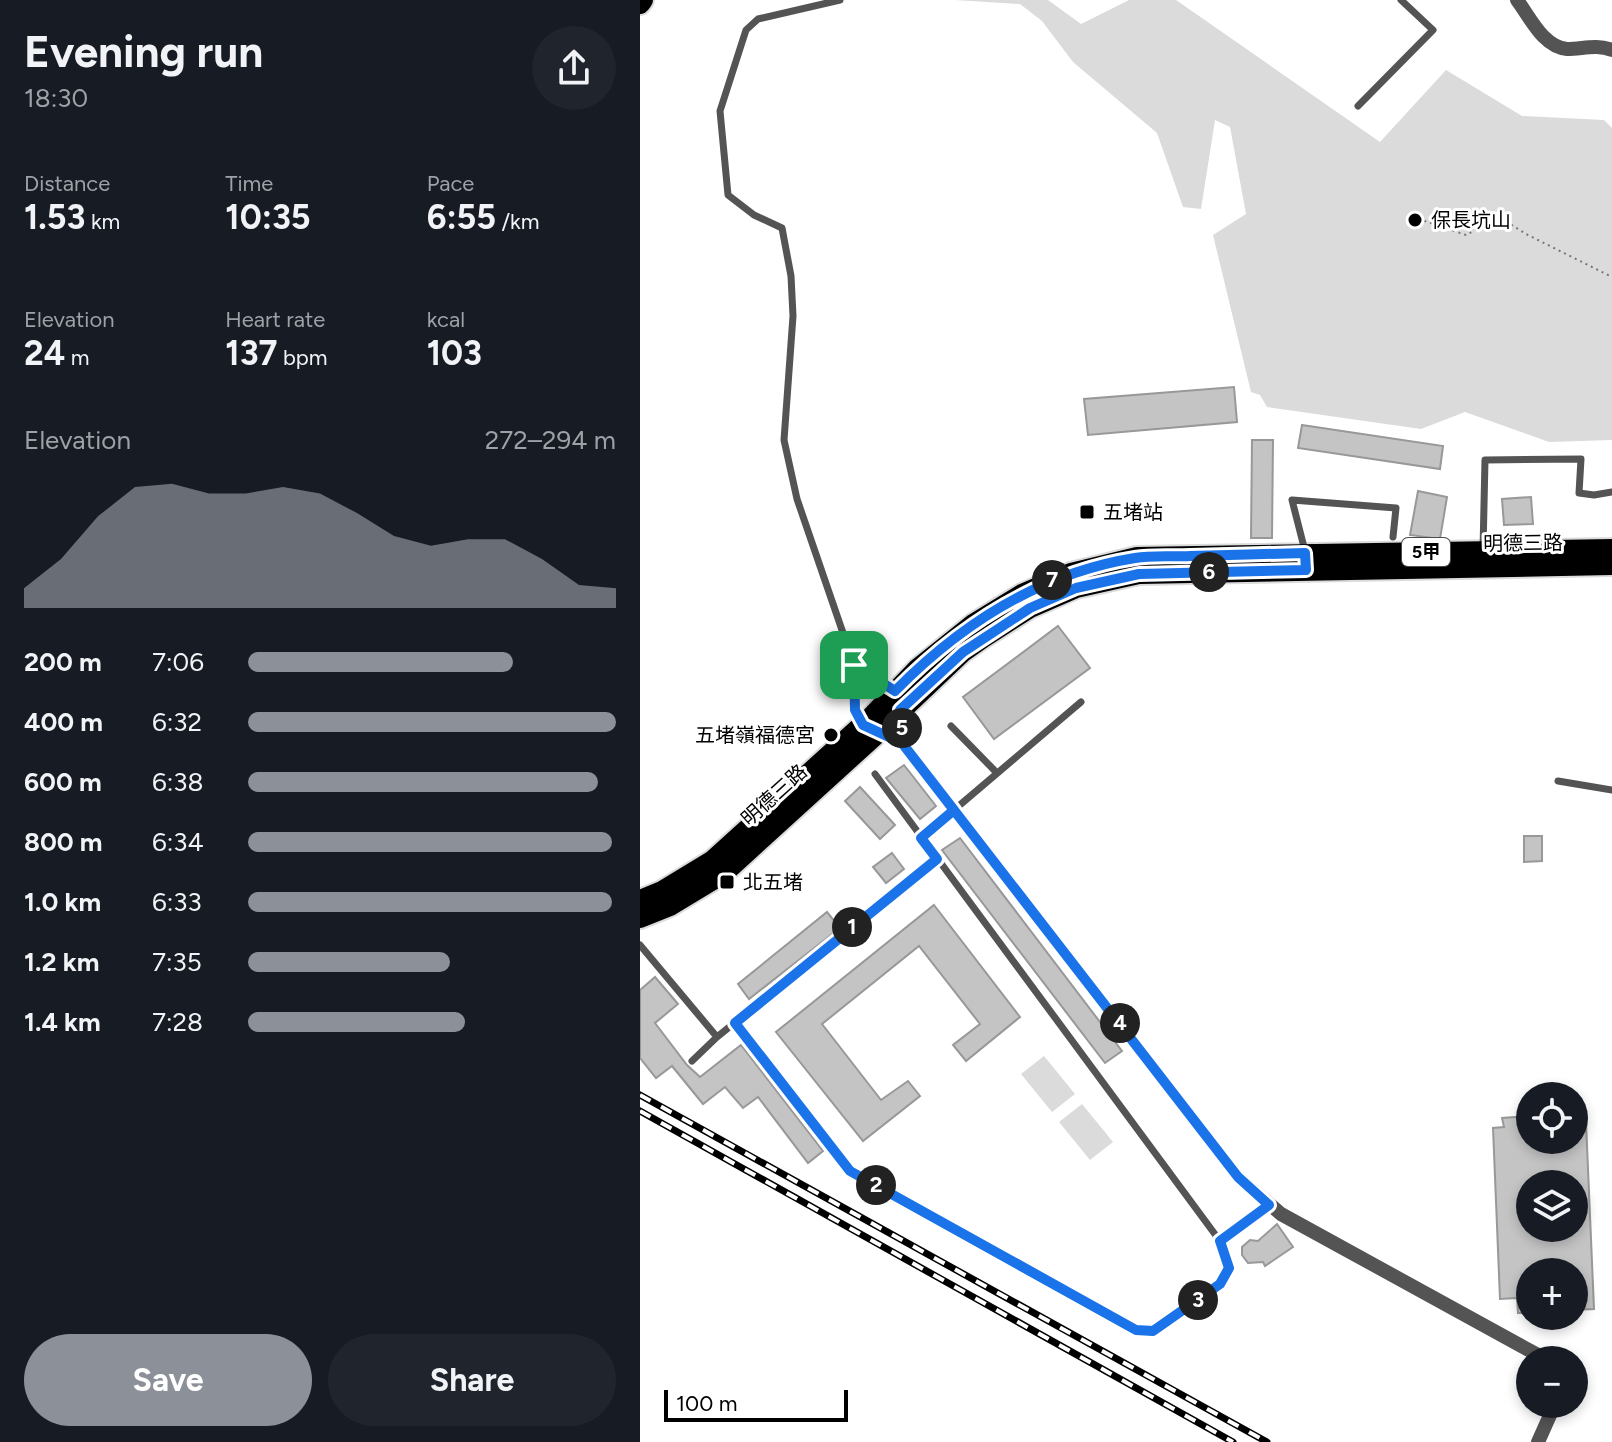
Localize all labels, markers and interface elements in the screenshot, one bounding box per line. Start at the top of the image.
text: Evening run [24,25,263,78]
button: share [532,26,616,110]
text: 18:30 [24,82,88,114]
text: Distance [24,170,110,197]
text: Time [225,170,273,197]
text: Pace [427,170,474,197]
text: 1.53 [24,197,85,238]
text: 10:35 [225,197,311,238]
text: 6:55 [427,197,496,238]
text: km [85,208,120,235]
text: /km [496,208,540,235]
place label: 保長坑山 [1431,208,1511,232]
marker: 保長坑山 [1406,211,1424,229]
text: Elevation [24,306,114,333]
text: Heart rate [225,306,325,333]
text: kcal [427,306,465,333]
text: 24 [24,333,65,374]
text: 137 [225,333,277,374]
text: 103 [427,333,482,374]
text: m [65,344,89,371]
text: bpm [277,344,328,371]
text: Elevation [24,424,131,456]
text: 272–294 m [485,424,616,456]
place label: 五堵站 [1103,500,1163,524]
marker: 五堵站 [1078,503,1096,521]
street label: 明德三路 [1483,530,1563,556]
road number: 5甲 [1402,538,1450,566]
pin: 6 [1189,552,1229,592]
text: 6 [1203,558,1215,585]
pin: 7 [1032,560,1072,600]
text: 7 [1046,566,1058,593]
pin [820,631,888,699]
icon: arrive [832,643,876,687]
text: 200 m [24,646,102,678]
text: 7:06 [152,646,204,678]
text: 400 m [24,706,103,738]
text: 6:32 [152,706,202,738]
pin: 5 [882,708,922,748]
text: 5 [896,714,908,741]
place label: 五堵嶺福德宮 [695,723,815,747]
marker: 五堵嶺福德宮 [822,726,840,744]
street label: 明德三路 [736,759,812,831]
text: 600 m [24,766,102,798]
text: 6:38 [152,766,203,798]
text: 800 m [24,826,102,858]
text: 6:34 [152,826,204,858]
place label: 北五堵 [743,870,803,894]
marker: 北五堵 [718,873,736,891]
text: 1.0 km [24,886,101,918]
text: 6:33 [152,886,202,918]
pin: 1 [832,907,872,947]
text: 1 [847,913,857,940]
text: 1.2 km [24,946,99,978]
text: 7:35 [152,946,202,978]
pin: 4 [1100,1003,1140,1043]
text: 1.4 km [24,1006,101,1038]
text: 7:28 [152,1006,203,1038]
text: 4 [1113,1009,1127,1036]
map controls [1516,1082,1588,1418]
button: locate [1516,1082,1588,1154]
pin: 2 [856,1165,896,1205]
button: layers [1516,1170,1588,1242]
text: 2 [870,1171,882,1198]
button: + [1516,1258,1588,1330]
pin: 3 [1178,1280,1218,1320]
text: 3 [1192,1286,1204,1313]
button: Save [24,1334,312,1426]
button: Share [328,1334,616,1426]
button: − [1516,1346,1588,1418]
scale bar [664,1386,848,1422]
text: 100 m [676,1390,737,1417]

